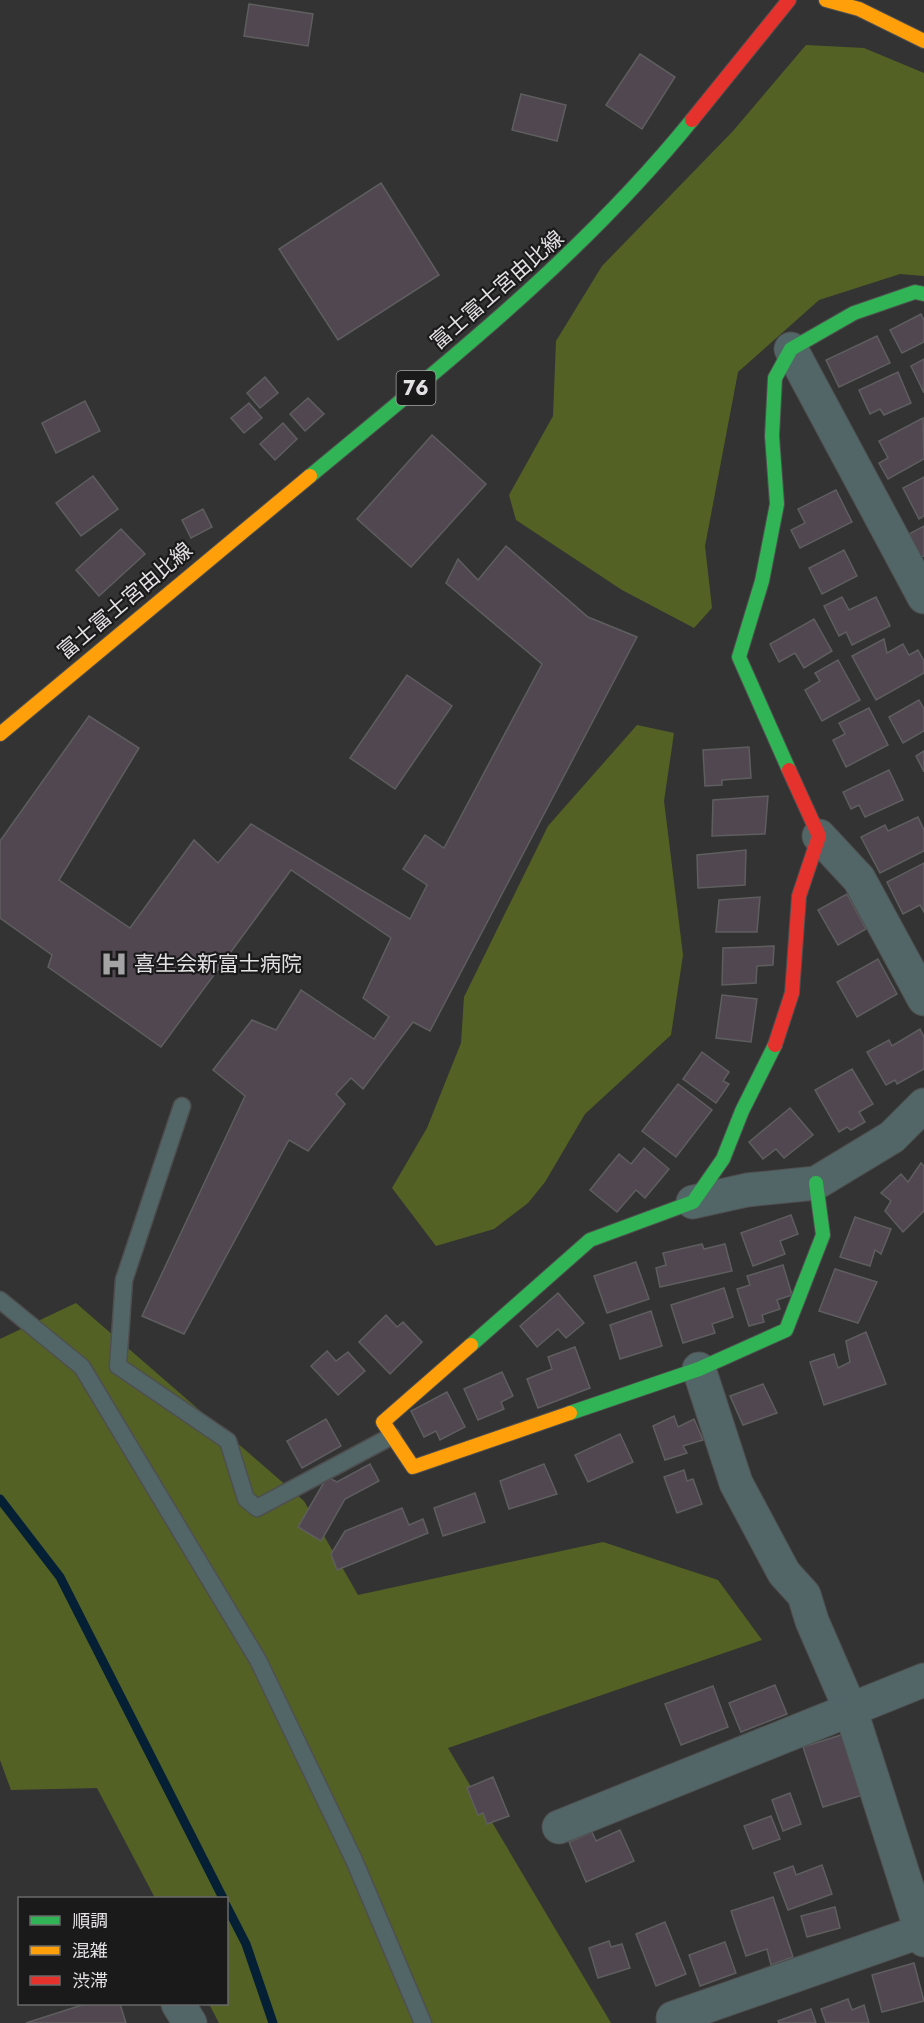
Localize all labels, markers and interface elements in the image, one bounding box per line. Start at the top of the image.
street label: 富士富士宮由比線 [424,224,570,356]
road number: 76 [396,371,436,405]
street label: 富士富士宮由比線 [51,536,199,666]
hospital icon: 喜生会新富士病院 [99,949,129,979]
place label: 喜生会新富士病院 [134,949,302,979]
legend [18,1897,228,2005]
text: 順調 [72,1908,108,1934]
text: 混雑 [72,1938,108,1964]
text: 渋滞 [72,1968,108,1994]

